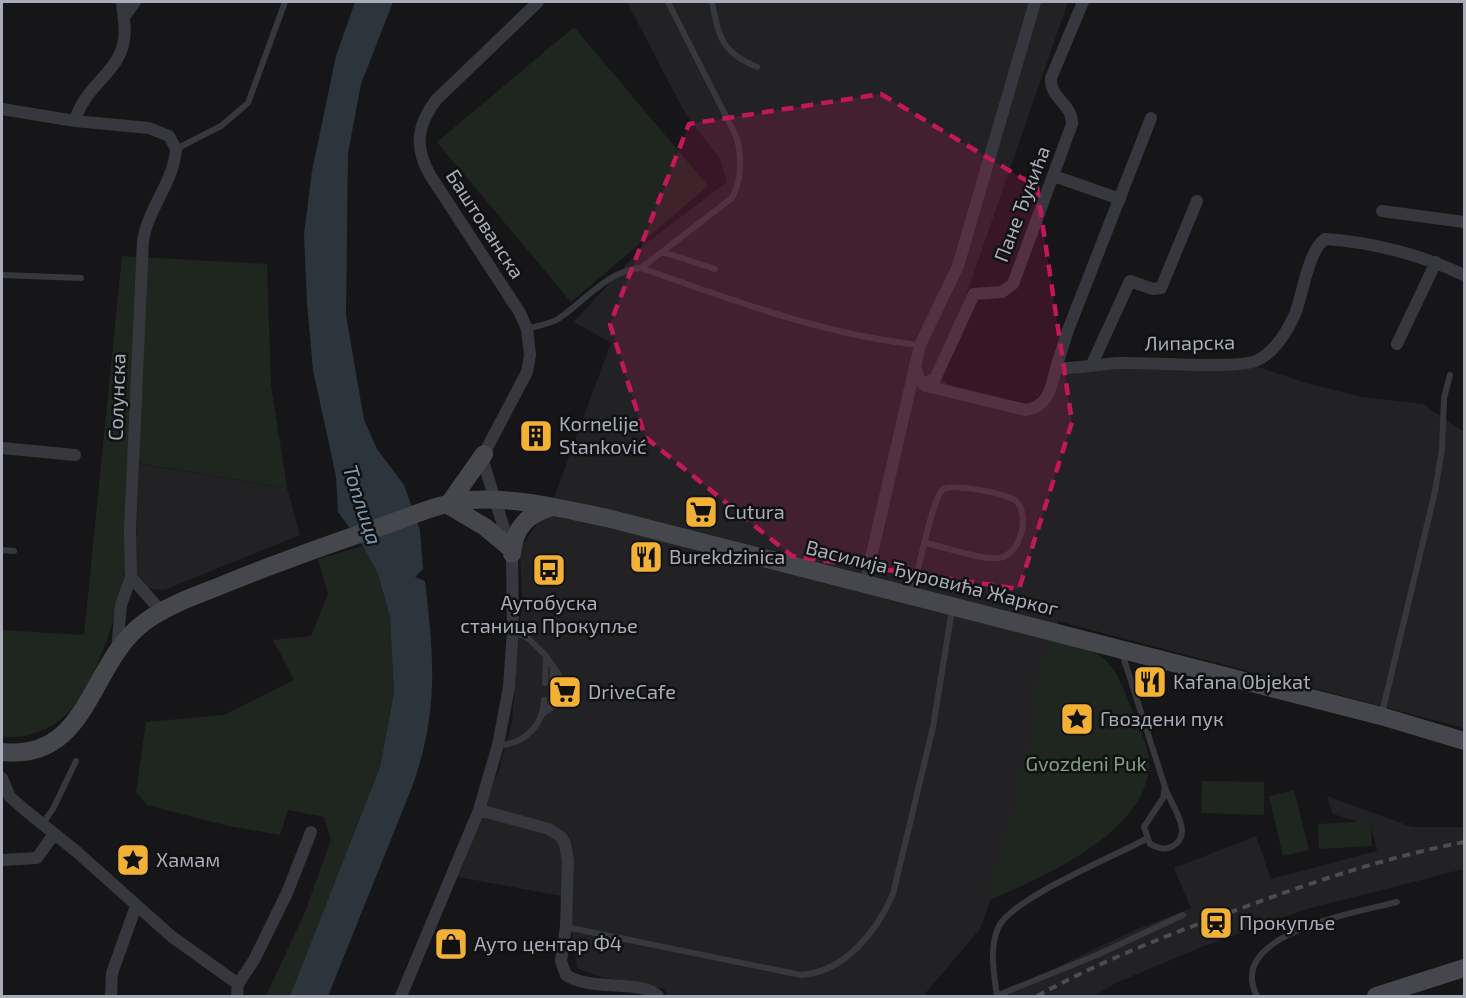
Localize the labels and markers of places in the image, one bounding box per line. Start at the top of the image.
place label: Kornelije Stanković [559,411,647,458]
building icon: Kornelije Stanković [518,418,554,454]
supermarket icon: Cutura [683,494,719,530]
place label: Cutura [724,499,785,523]
restaurant icon: Burekdzinica [628,539,664,575]
place label: Burekdzinica [669,544,785,568]
bus stop icon: Аутобуска станица Прокупље [531,552,567,588]
place label: Аутобуска станица Прокупље [460,590,638,638]
restaurant icon: Kafana Objekat [1132,664,1168,700]
place label: Kafana Objekat [1173,669,1311,693]
supermarket icon: DriveCafe [547,674,583,710]
place label: DriveCafe [588,679,676,703]
place icon: Гвоздени пук [1059,701,1095,737]
place label: Гвоздени пук [1100,706,1224,731]
place icon: Хамам [115,842,151,878]
place label: Хамам [156,847,220,871]
station icon: Прокупље [1198,905,1234,941]
place label: Прокупље [1239,910,1335,935]
shop icon: Ауто центар Ф4 [433,926,469,962]
place label: Ауто центар Ф4 [474,931,622,956]

